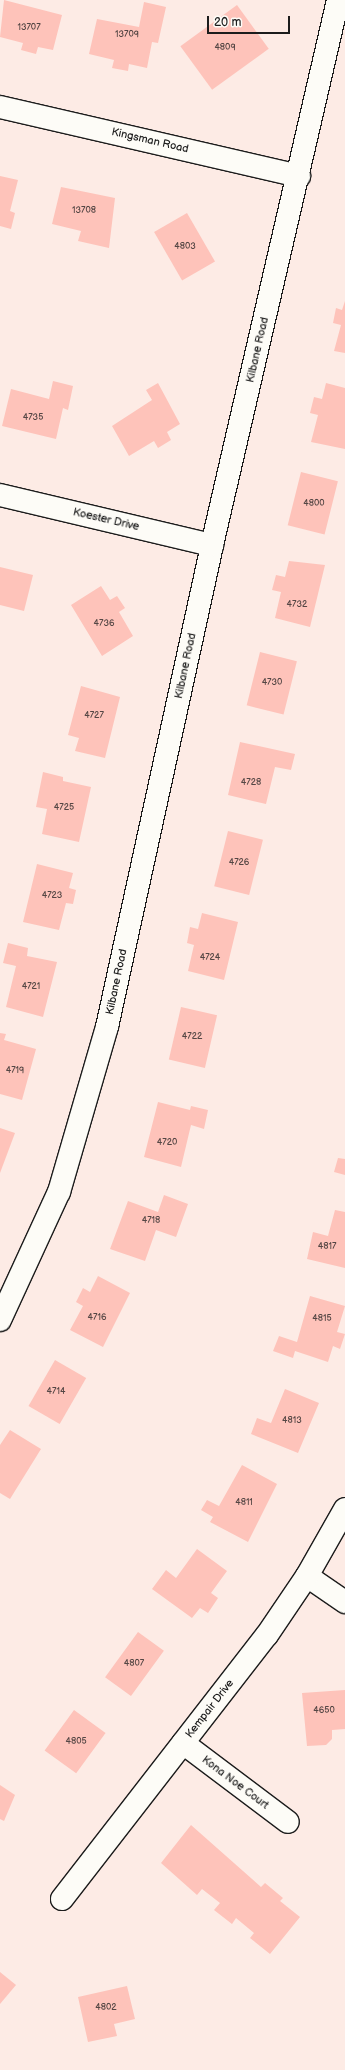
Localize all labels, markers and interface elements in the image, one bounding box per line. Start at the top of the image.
scale bar [209,8,292,34]
text: 20 m [214,15,241,30]
house number: 13707 [17,23,41,33]
house number: 13709 [115,30,139,40]
house number: 4809 [214,43,236,53]
street label: Kingsman Road [110,126,190,156]
house number: 13708 [72,206,96,216]
house number: 4803 [174,242,196,252]
street label: Kilbane Road [244,316,272,384]
house number: 4735 [23,413,43,423]
house number: 4800 [303,499,325,509]
street label: Koester Drive [72,506,140,534]
house number: 4732 [287,600,307,610]
house number: 4736 [94,619,114,629]
street label: Kilbane Road [173,632,199,700]
house number: 4730 [262,678,282,688]
house number: 4727 [84,711,104,721]
house number: 4728 [241,778,261,788]
house number: 4725 [54,803,74,813]
house number: 4726 [229,858,249,868]
house number: 4723 [42,891,62,901]
street label: Kilbane Road [104,948,130,1016]
house number: 4724 [200,953,220,963]
house number: 4721 [22,982,40,992]
house number: 4722 [182,1032,202,1042]
house number: 4719 [6,1066,24,1076]
house number: 4720 [157,1138,177,1148]
house number: 4718 [142,1216,160,1226]
house number: 4817 [318,1242,336,1252]
house number: 4716 [88,1313,106,1323]
house number: 4815 [312,1314,332,1324]
house number: 4714 [47,1387,65,1397]
house number: 4813 [282,1416,302,1426]
house number: 4811 [235,1498,253,1508]
house number: 4807 [124,1659,144,1669]
street label: Kempair Drive [183,1677,237,1741]
house number: 4650 [313,1706,335,1716]
house number: 4805 [65,1737,87,1747]
street label: Kona Noe Court [199,1754,271,1812]
house number: 4802 [95,2003,117,2013]

